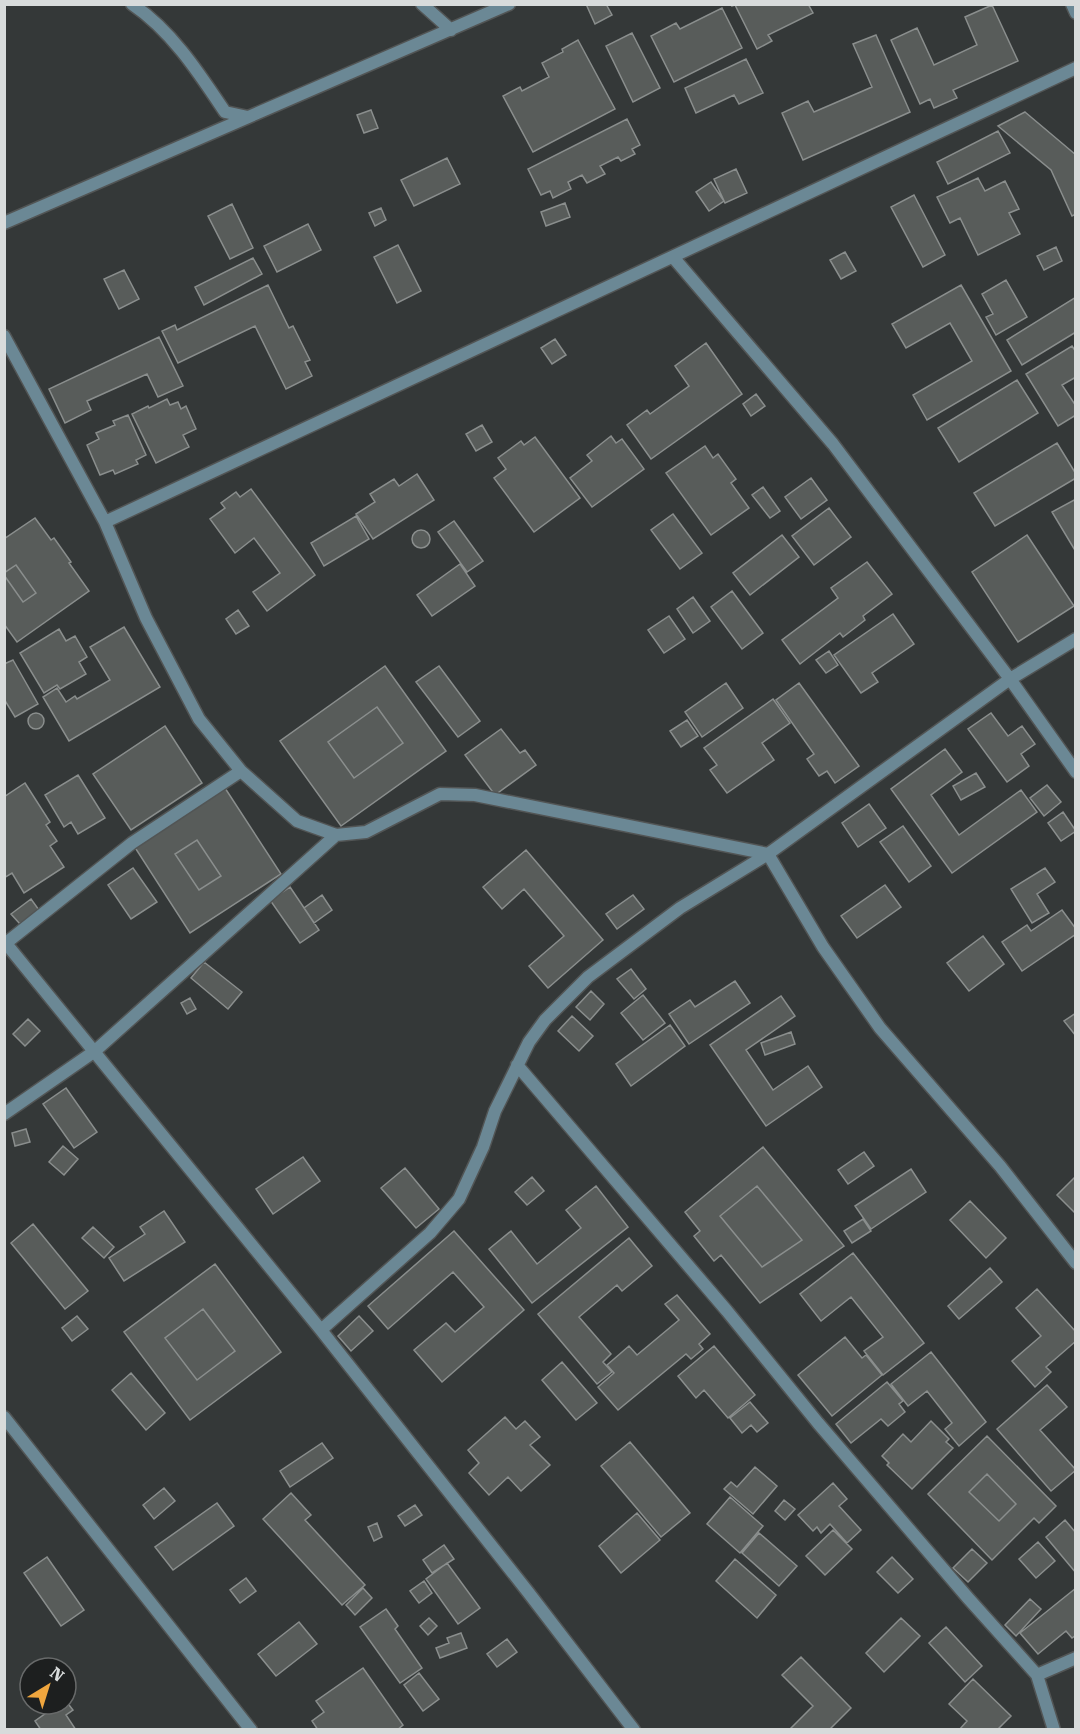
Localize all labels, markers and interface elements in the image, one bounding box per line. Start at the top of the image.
north arrow [18,1656,78,1716]
text: N [46,1663,68,1686]

